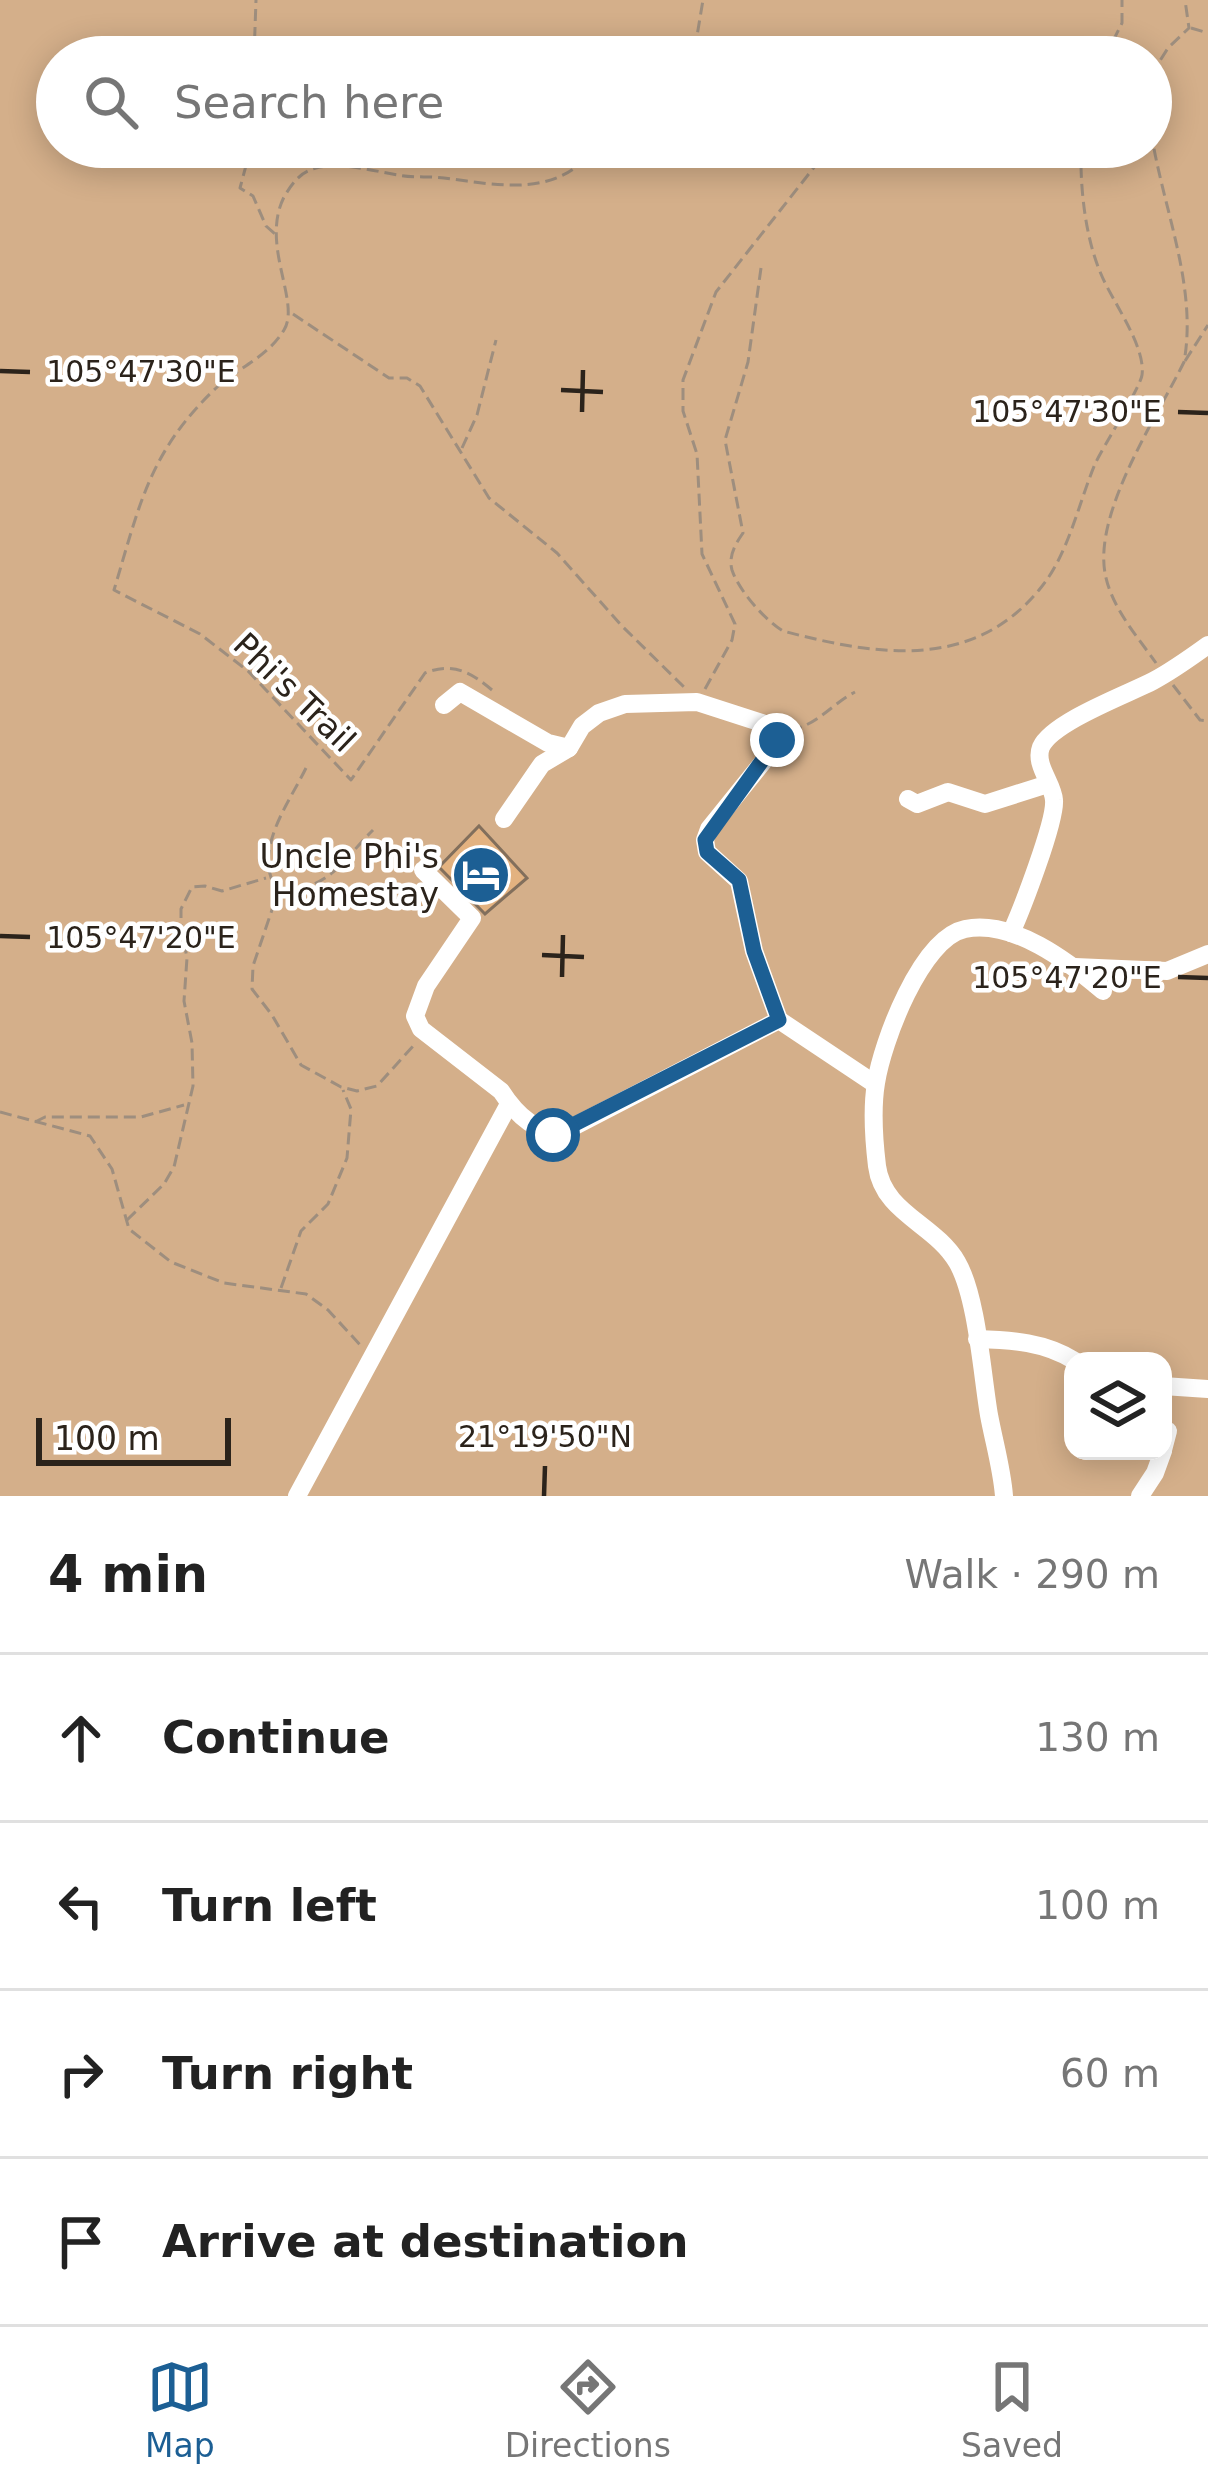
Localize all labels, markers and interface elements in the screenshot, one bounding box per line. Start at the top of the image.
search box [36,36,1172,168]
icon: search [78,69,144,135]
text: Search here [174,76,444,129]
text: 105°47'30"E [46,354,236,389]
text: 105°47'30"E [972,394,1162,429]
street label: Phi's Trail [226,625,364,760]
route end [750,713,804,767]
place label: Uncle Phi's Homestay [260,837,439,914]
hotel icon: Uncle Phi's Homestay [450,844,512,906]
text: 105°47'20"E [46,920,236,955]
text: 105°47'20"E [972,960,1162,995]
route start [526,1108,580,1162]
map controls [1064,1352,1172,1460]
button: layers [1064,1352,1172,1460]
scale bar [36,1412,231,1465]
text: 100 m [54,1419,160,1458]
text: 21°19'50"N [458,1419,632,1454]
text: 4 min [48,1545,208,1604]
text: Walk · 290 m [905,1552,1160,1597]
icon: ahead [48,1705,114,1771]
text: Continue [162,1711,390,1764]
text: 130 m [1035,1715,1160,1760]
icon: left [48,1873,114,1939]
text: Turn left [162,1879,377,1932]
text: 100 m [1035,1883,1160,1928]
icon: right [48,2041,114,2107]
text: Turn right [162,2047,413,2100]
text: 60 m [1060,2051,1160,2096]
icon: arrive [48,2209,114,2275]
text: Arrive at destination [162,2215,688,2268]
tab: Map [145,2354,215,2465]
tab: Directions [505,2354,671,2465]
tab: Saved [961,2354,1063,2465]

